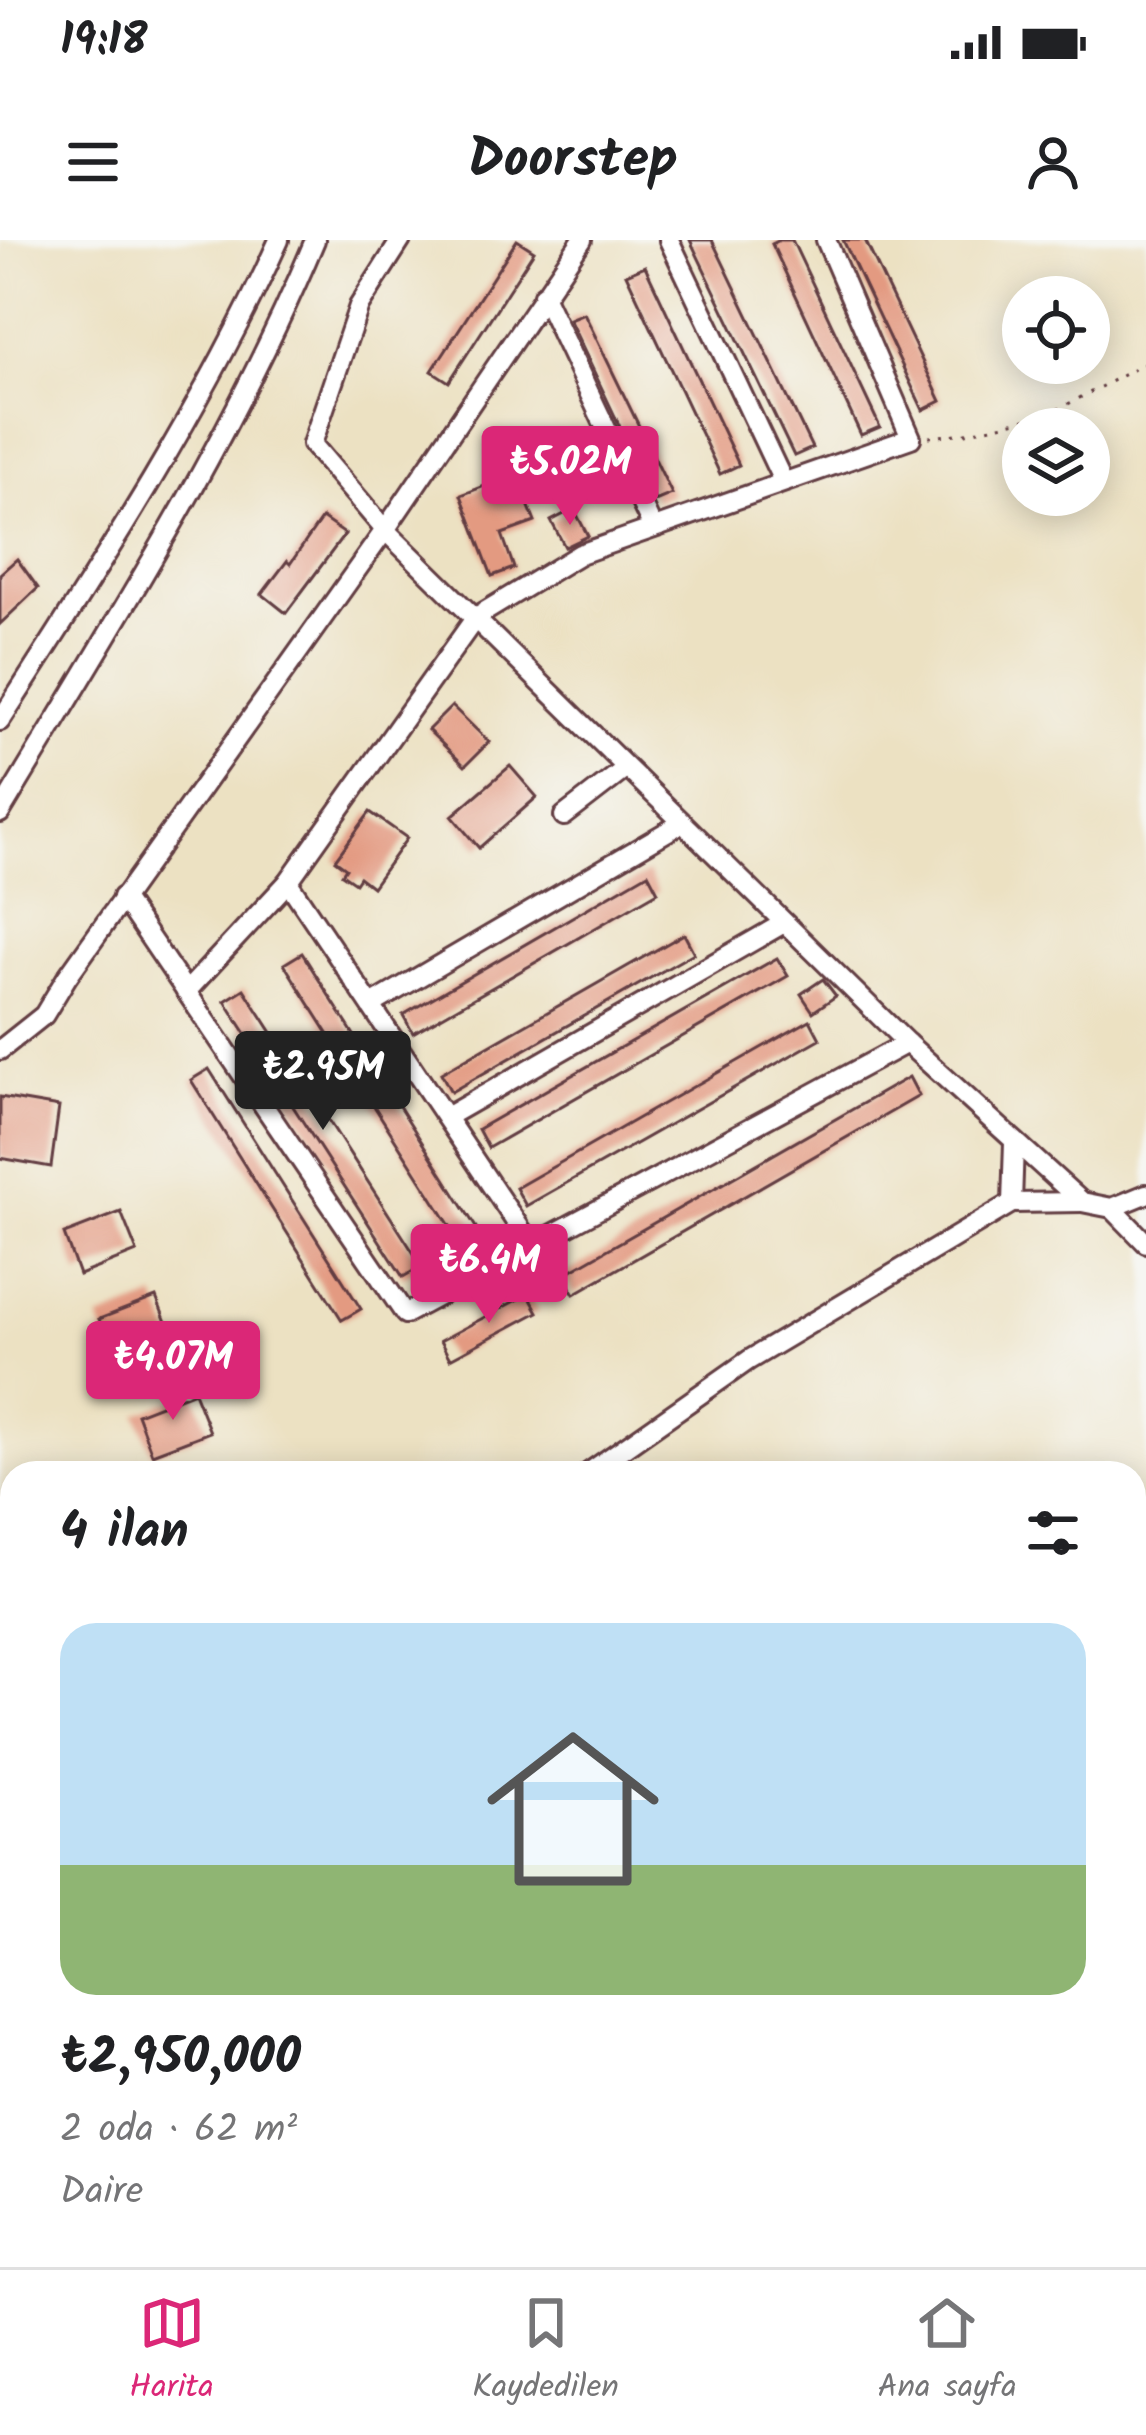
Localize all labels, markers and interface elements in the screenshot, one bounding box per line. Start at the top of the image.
text: 19:18 [60,6,148,78]
text: Doorstep [468,119,678,205]
icon: menu [60,129,126,195]
icon: person [1020,129,1086,195]
map controls [1002,276,1110,516]
button: locate [1002,276,1110,384]
button: layers [1002,408,1110,516]
pin: ₺5.02M [472,426,668,528]
text: ₺5.02M [509,434,631,496]
pin: ₺2.95M [225,1031,421,1133]
text: ₺2.95M [262,1039,384,1101]
pin: ₺6.4M [405,1224,573,1326]
text: ₺6.4M [438,1232,540,1294]
pin: ₺4.07M [75,1321,271,1423]
text: ₺4.07M [113,1329,233,1391]
text: 4 ilan [60,1493,189,1574]
icon: filters [1020,1500,1086,1566]
icon: home [465,1701,681,1917]
text: ₺2,950,000 [60,2019,301,2100]
text: 2 oda · 62 m² [60,2100,297,2162]
text: Daire [60,2162,143,2224]
tab: Harita [129,2290,214,2415]
tab: Kaydedilen [472,2290,619,2415]
tab: Ana sayfa [877,2290,1017,2415]

